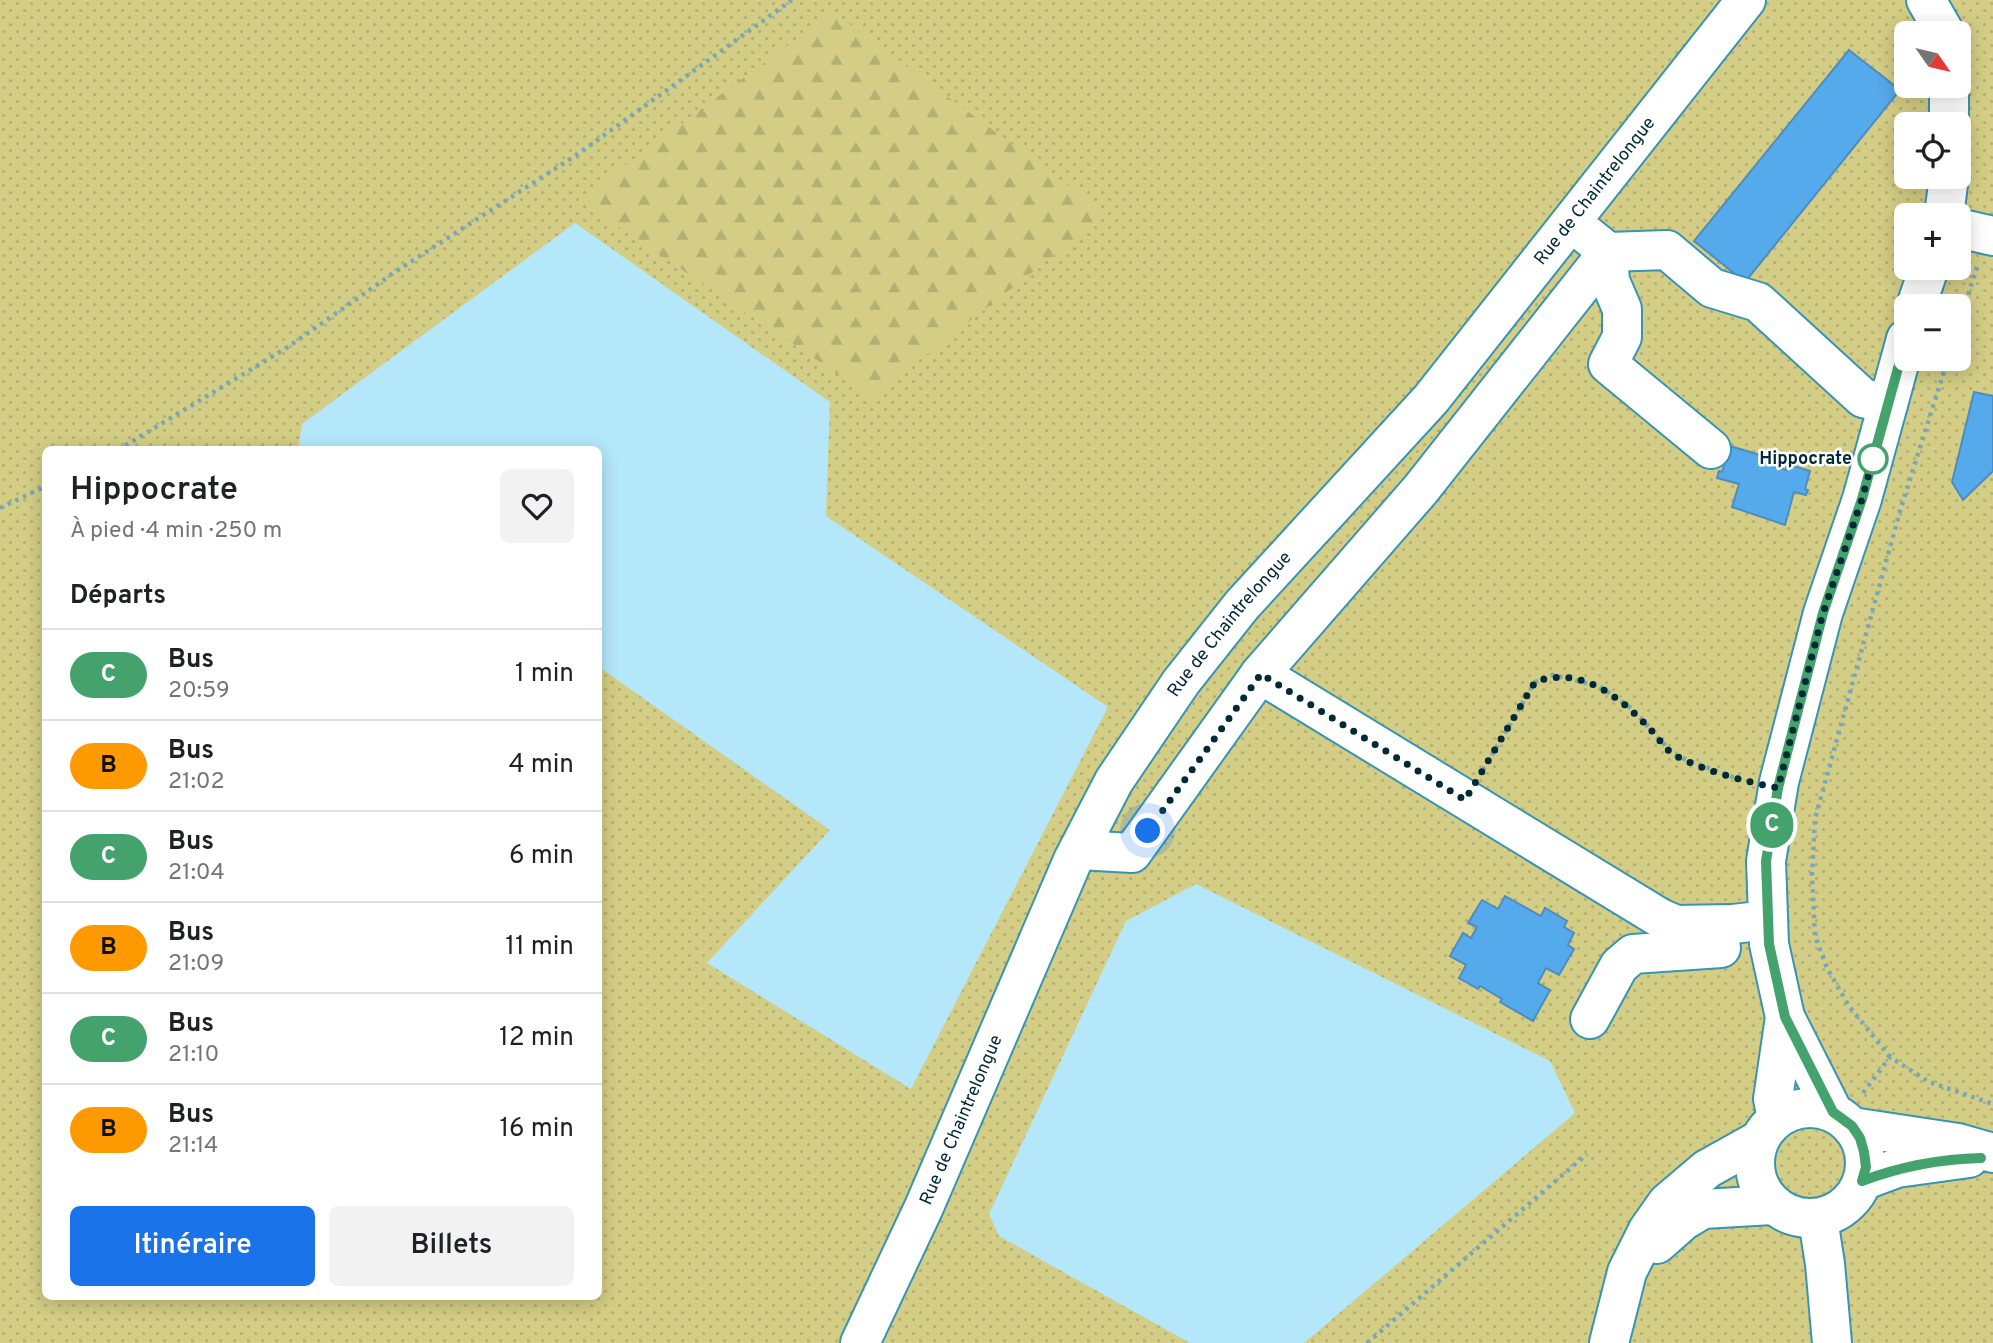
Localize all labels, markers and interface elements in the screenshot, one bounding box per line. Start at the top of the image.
north arrow [1894,21,1970,98]
map controls [1894,21,1971,371]
street label: Rue de Chaintrelongue [1529,112,1661,270]
button: locate [1894,112,1971,189]
button: + [1894,203,1971,280]
button: − [1894,294,1971,371]
marker: Hippocrate [1858,444,1888,474]
place label: Hippocrate [1759,448,1852,471]
button: heart [500,469,574,543]
text: Hippocrate [70,470,238,512]
text: À pied · 4 min · 250 m [70,517,282,546]
street label: Rue de Chaintrelongue [1163,547,1297,702]
text: Départs [70,580,166,613]
text: Bus [168,644,214,677]
text: 1 min [515,658,574,691]
text: C [101,660,116,690]
text: 20:59 [168,677,230,706]
text: Bus [168,735,214,768]
text: 4 min [508,749,574,782]
text: B [100,751,117,781]
text: 21:02 [168,768,225,797]
line badge: C [1749,802,1795,848]
text: C [1764,810,1780,840]
your location [1130,813,1165,848]
text: Bus [168,826,214,859]
text: 6 min [509,840,574,873]
text: C [101,842,116,872]
text: 21:04 [168,859,225,888]
text: Bus [168,917,214,950]
text: 11 min [505,931,574,964]
text: B [100,933,117,963]
text: 21:09 [168,950,224,979]
text: Bus [168,1008,214,1041]
text: 12 min [499,1022,574,1055]
text: C [101,1024,116,1054]
street label: Rue de Chaintrelongue [915,1031,1008,1209]
text: 21:10 [168,1041,219,1070]
text: Bus [168,1099,214,1132]
text: 16 min [499,1113,574,1146]
text: B [100,1115,117,1145]
text: 21:14 [168,1132,218,1161]
button: Itinéraire [70,1206,315,1286]
button: Billets [329,1206,574,1286]

